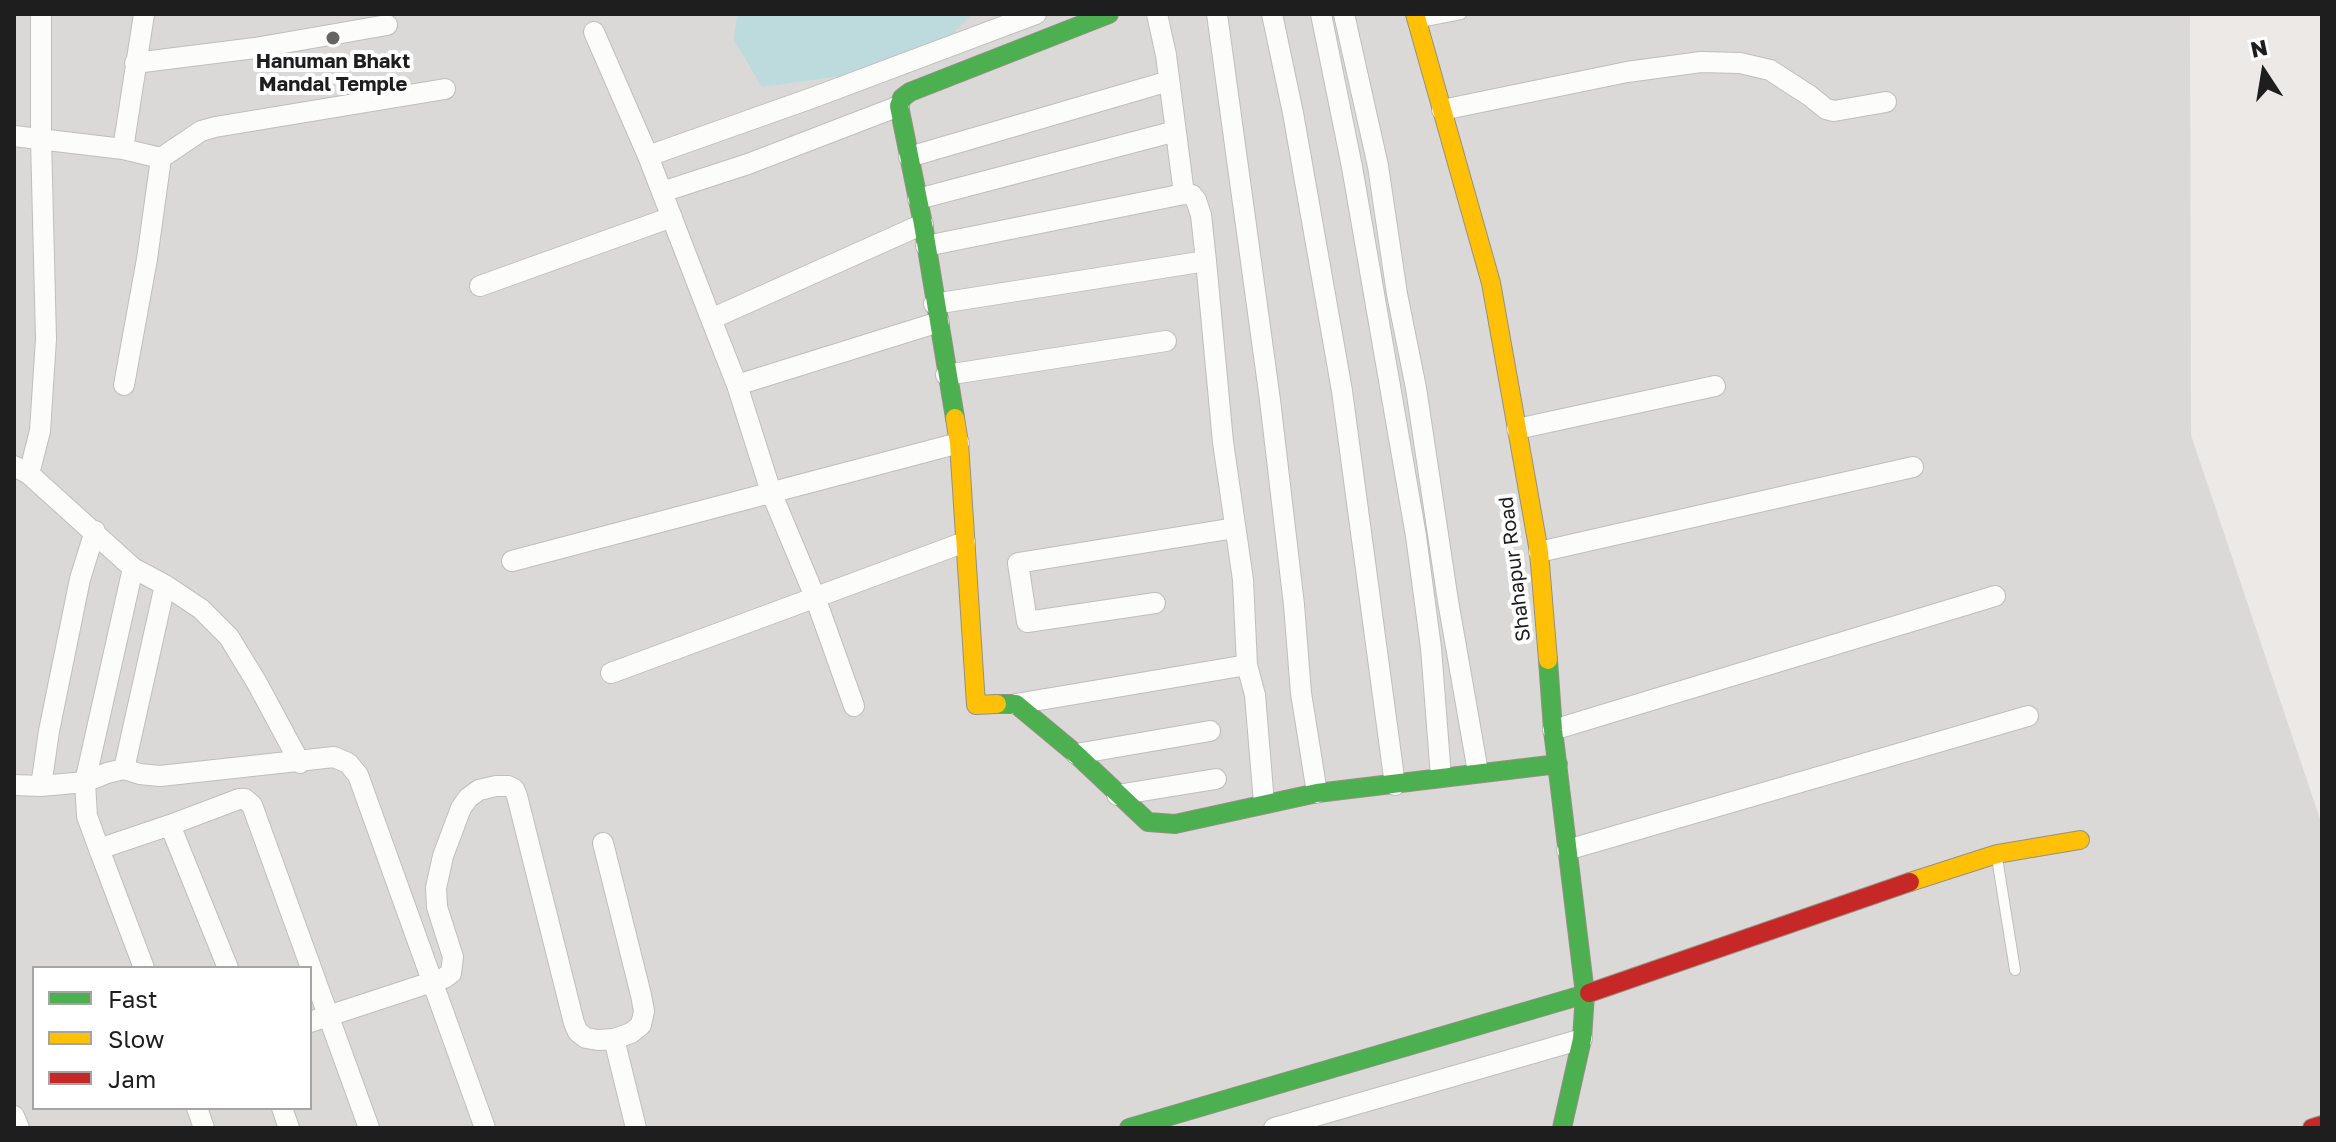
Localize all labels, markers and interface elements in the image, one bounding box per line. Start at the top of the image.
marker: Hanuman Bhakt Mandal Temple [324,29,342,47]
north arrow [2224,32,2304,112]
text: N [2248,33,2270,63]
place label: Hanuman Bhakt Mandal Temple [256,50,410,97]
street label: Shahapur Road [1494,495,1536,643]
legend [32,966,312,1110]
text: Fast [108,984,158,1013]
text: Slow [108,1024,164,1053]
text: Jam [108,1064,156,1093]

